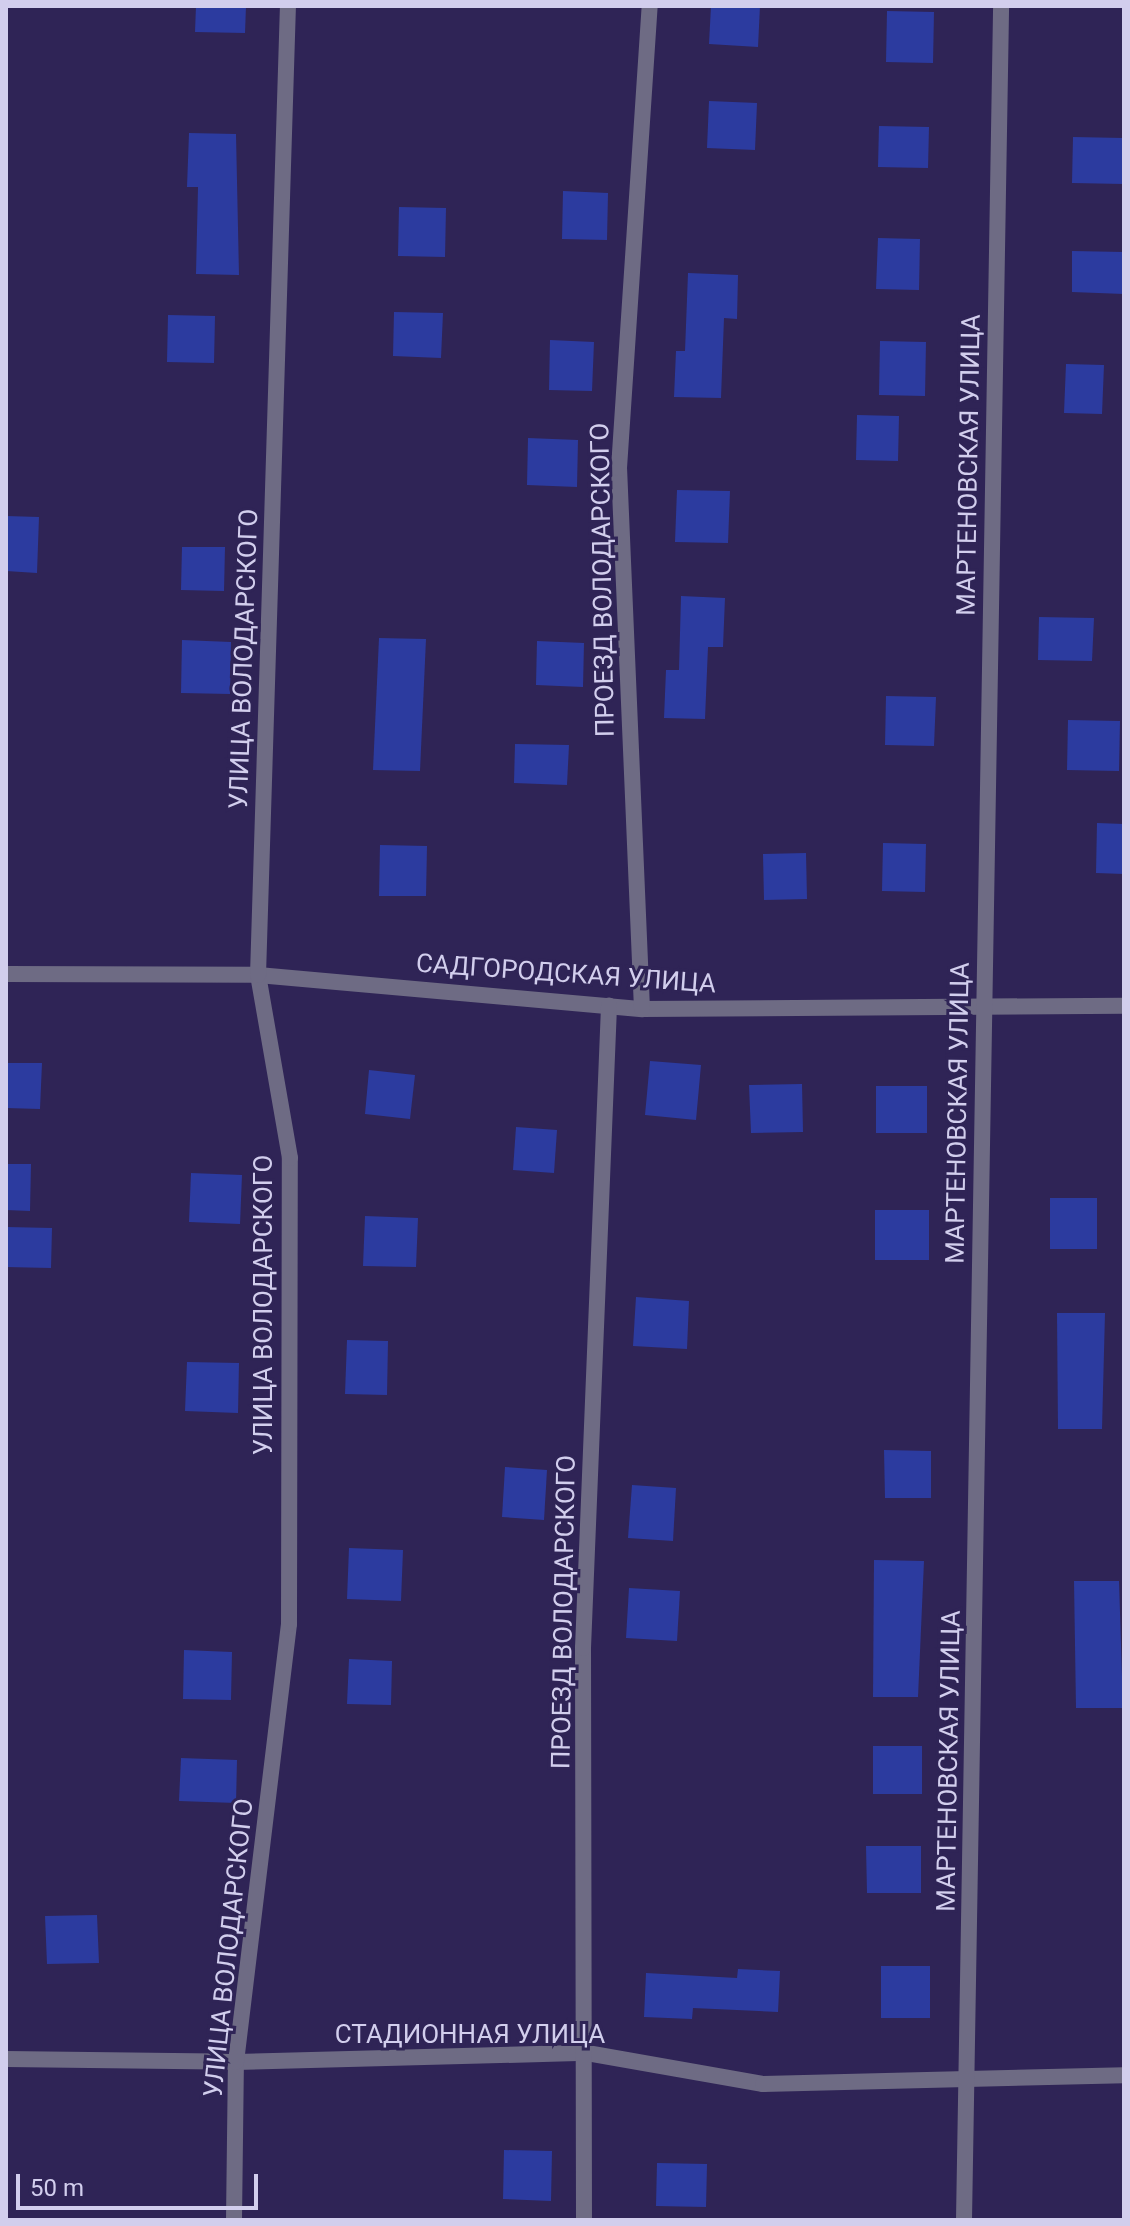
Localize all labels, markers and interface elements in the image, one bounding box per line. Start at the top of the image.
street label: МАРТЕНОВСКАЯ УЛИЦА [951,314,987,616]
street label: ПРОЕЗД ВОЛОДАРСКОГО [585,423,621,737]
street label: УЛИЦА ВОЛОДАРСКОГО [223,508,265,810]
street label: САДГОРОДСКАЯ УЛИЦА [415,948,717,1000]
street label: МАРТЕНОВСКАЯ УЛИЦА [940,962,976,1264]
street label: УЛИЦА ВОЛОДАРСКОГО [248,1155,280,1455]
street label: ПРОЕЗД ВОЛОДАРСКОГО [546,1455,582,1769]
street label: МАРТЕНОВСКАЯ УЛИЦА [931,1610,967,1912]
street label: УЛИЦА ВОЛОДАРСКОГО [198,1797,260,2099]
street label: СТАДИОННАЯ УЛИЦА [335,2019,605,2051]
scale bar [20,2158,262,2208]
text: 50 m [30,2174,84,2202]

